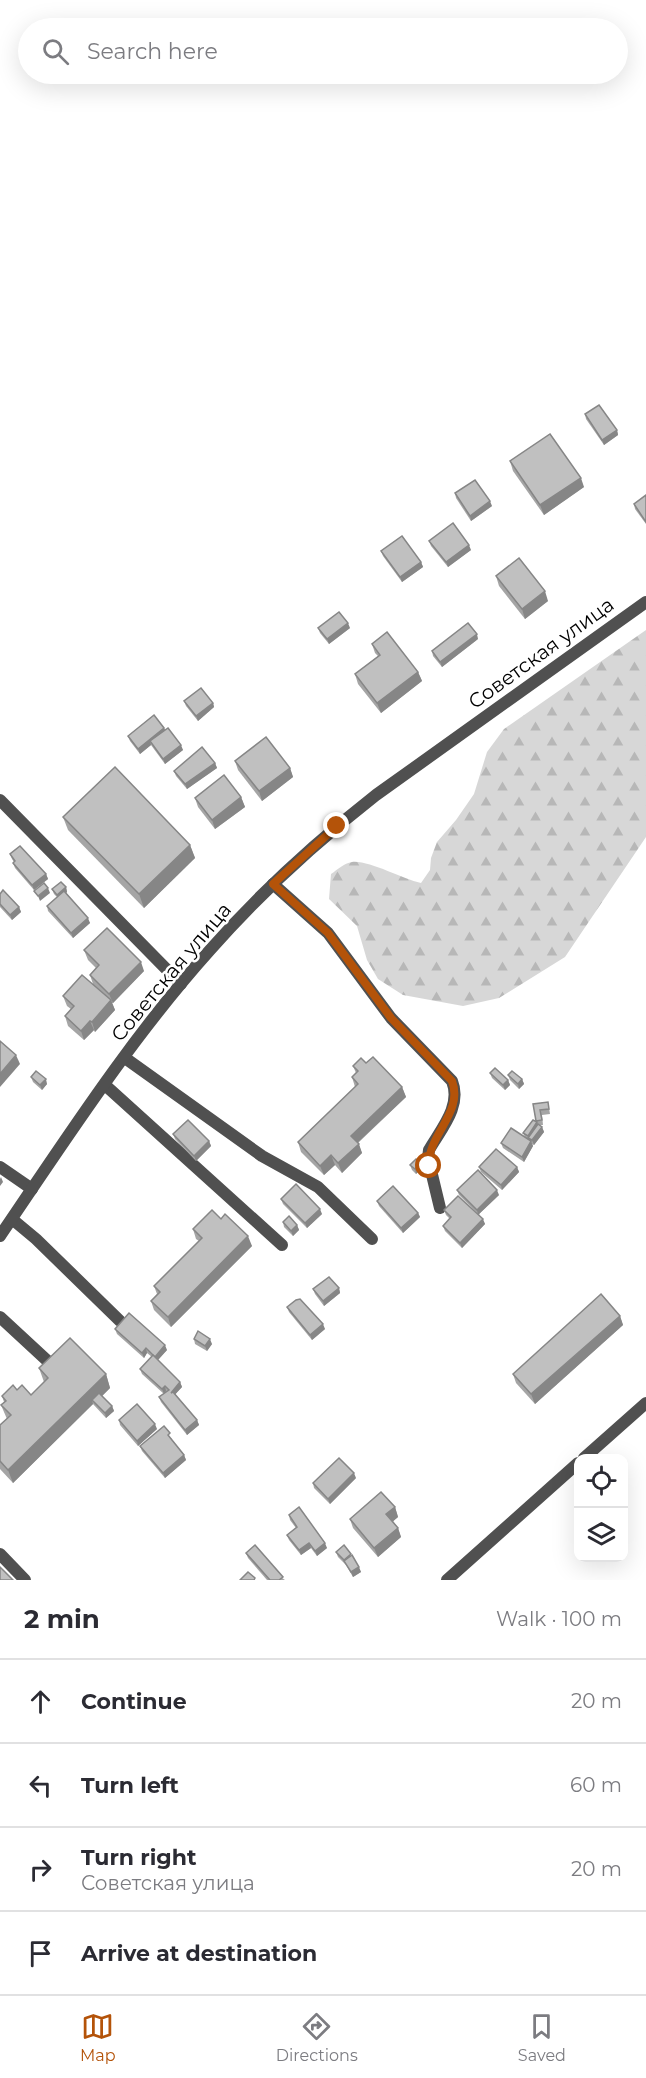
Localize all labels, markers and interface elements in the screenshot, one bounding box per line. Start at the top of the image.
search box [18,18,628,84]
icon: search [39,35,72,68]
text: Search here [87,38,218,65]
street label: Советская улица [464,592,618,714]
route end [323,812,349,838]
street label: Советская улица [106,898,236,1046]
route start [415,1152,441,1178]
map controls [574,1454,628,1562]
button: locate [574,1454,628,1508]
button: layers [574,1508,628,1562]
text: 2 min [24,1603,100,1635]
text: Walk · 100 m [496,1607,622,1631]
icon: ahead [24,1685,57,1718]
text: Continue [81,1688,187,1715]
text: 20 m [571,1689,622,1713]
icon: left [24,1769,57,1802]
text: Turn left [81,1772,179,1799]
text: 60 m [570,1773,622,1797]
text: Turn right [81,1844,196,1871]
icon: right [24,1853,57,1886]
text: 20 m [571,1857,622,1881]
text: Советская улица [81,1871,255,1895]
icon: arrive [24,1937,57,1970]
text: Arrive at destination [81,1940,317,1967]
tab: Map [80,2010,116,2065]
tab: Directions [276,2010,358,2065]
tab: Saved [518,2010,566,2065]

